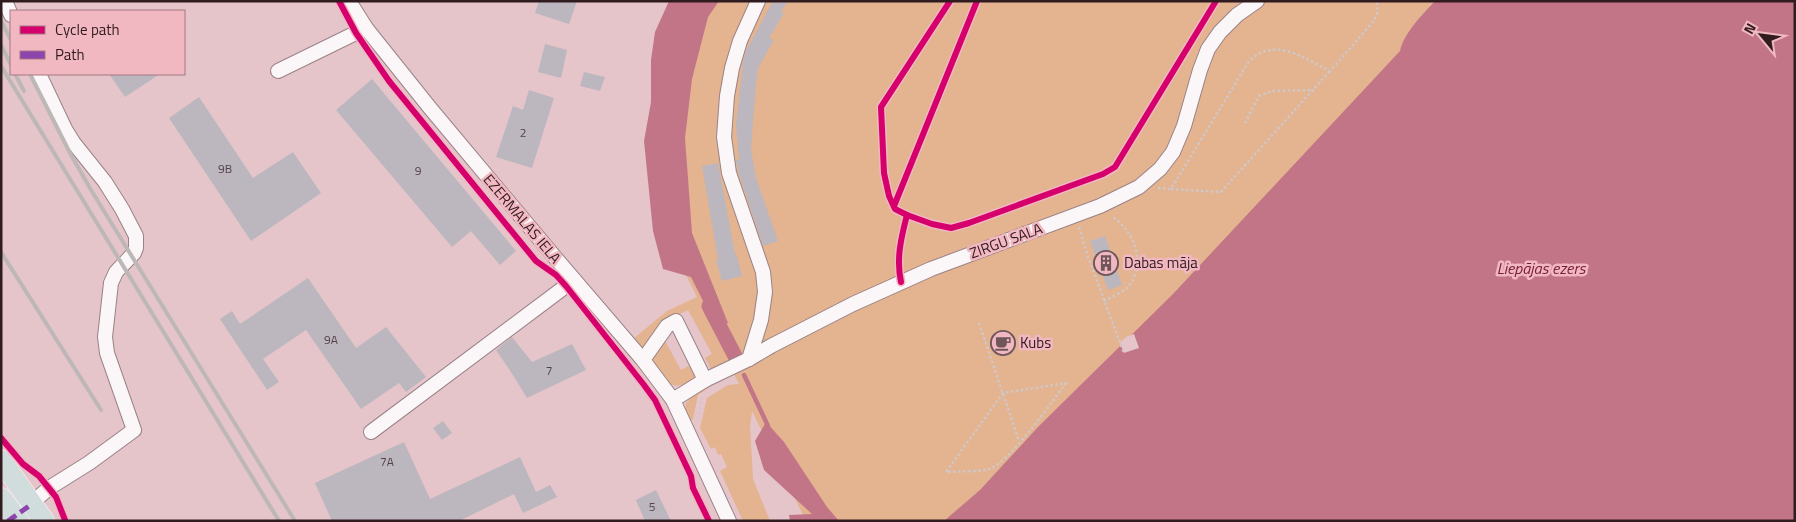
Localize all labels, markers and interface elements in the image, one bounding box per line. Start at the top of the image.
legend [10,10,185,75]
north arrow [1736,10,1786,60]
text: Cycle path [55,18,120,41]
text: N [1738,19,1761,38]
text: Path [55,43,85,66]
house number: 2 [520,123,526,142]
house number: 9B [218,159,232,178]
house number: 9 [415,161,422,180]
street label: EZERMALAS IELA [478,169,567,269]
street label: ZIRGU SALA [966,217,1046,264]
building icon: Dabas māja [1093,250,1119,276]
place label: Dabas māja [1124,251,1198,274]
water label: Liepājas ezers [1497,256,1586,280]
house number: 9A [324,330,338,349]
cafe icon: Kubs [990,330,1016,356]
place label: Kubs [1020,331,1051,354]
house number: 7 [546,361,552,380]
house number: 7A [380,452,394,471]
house number: 5 [649,497,656,516]

